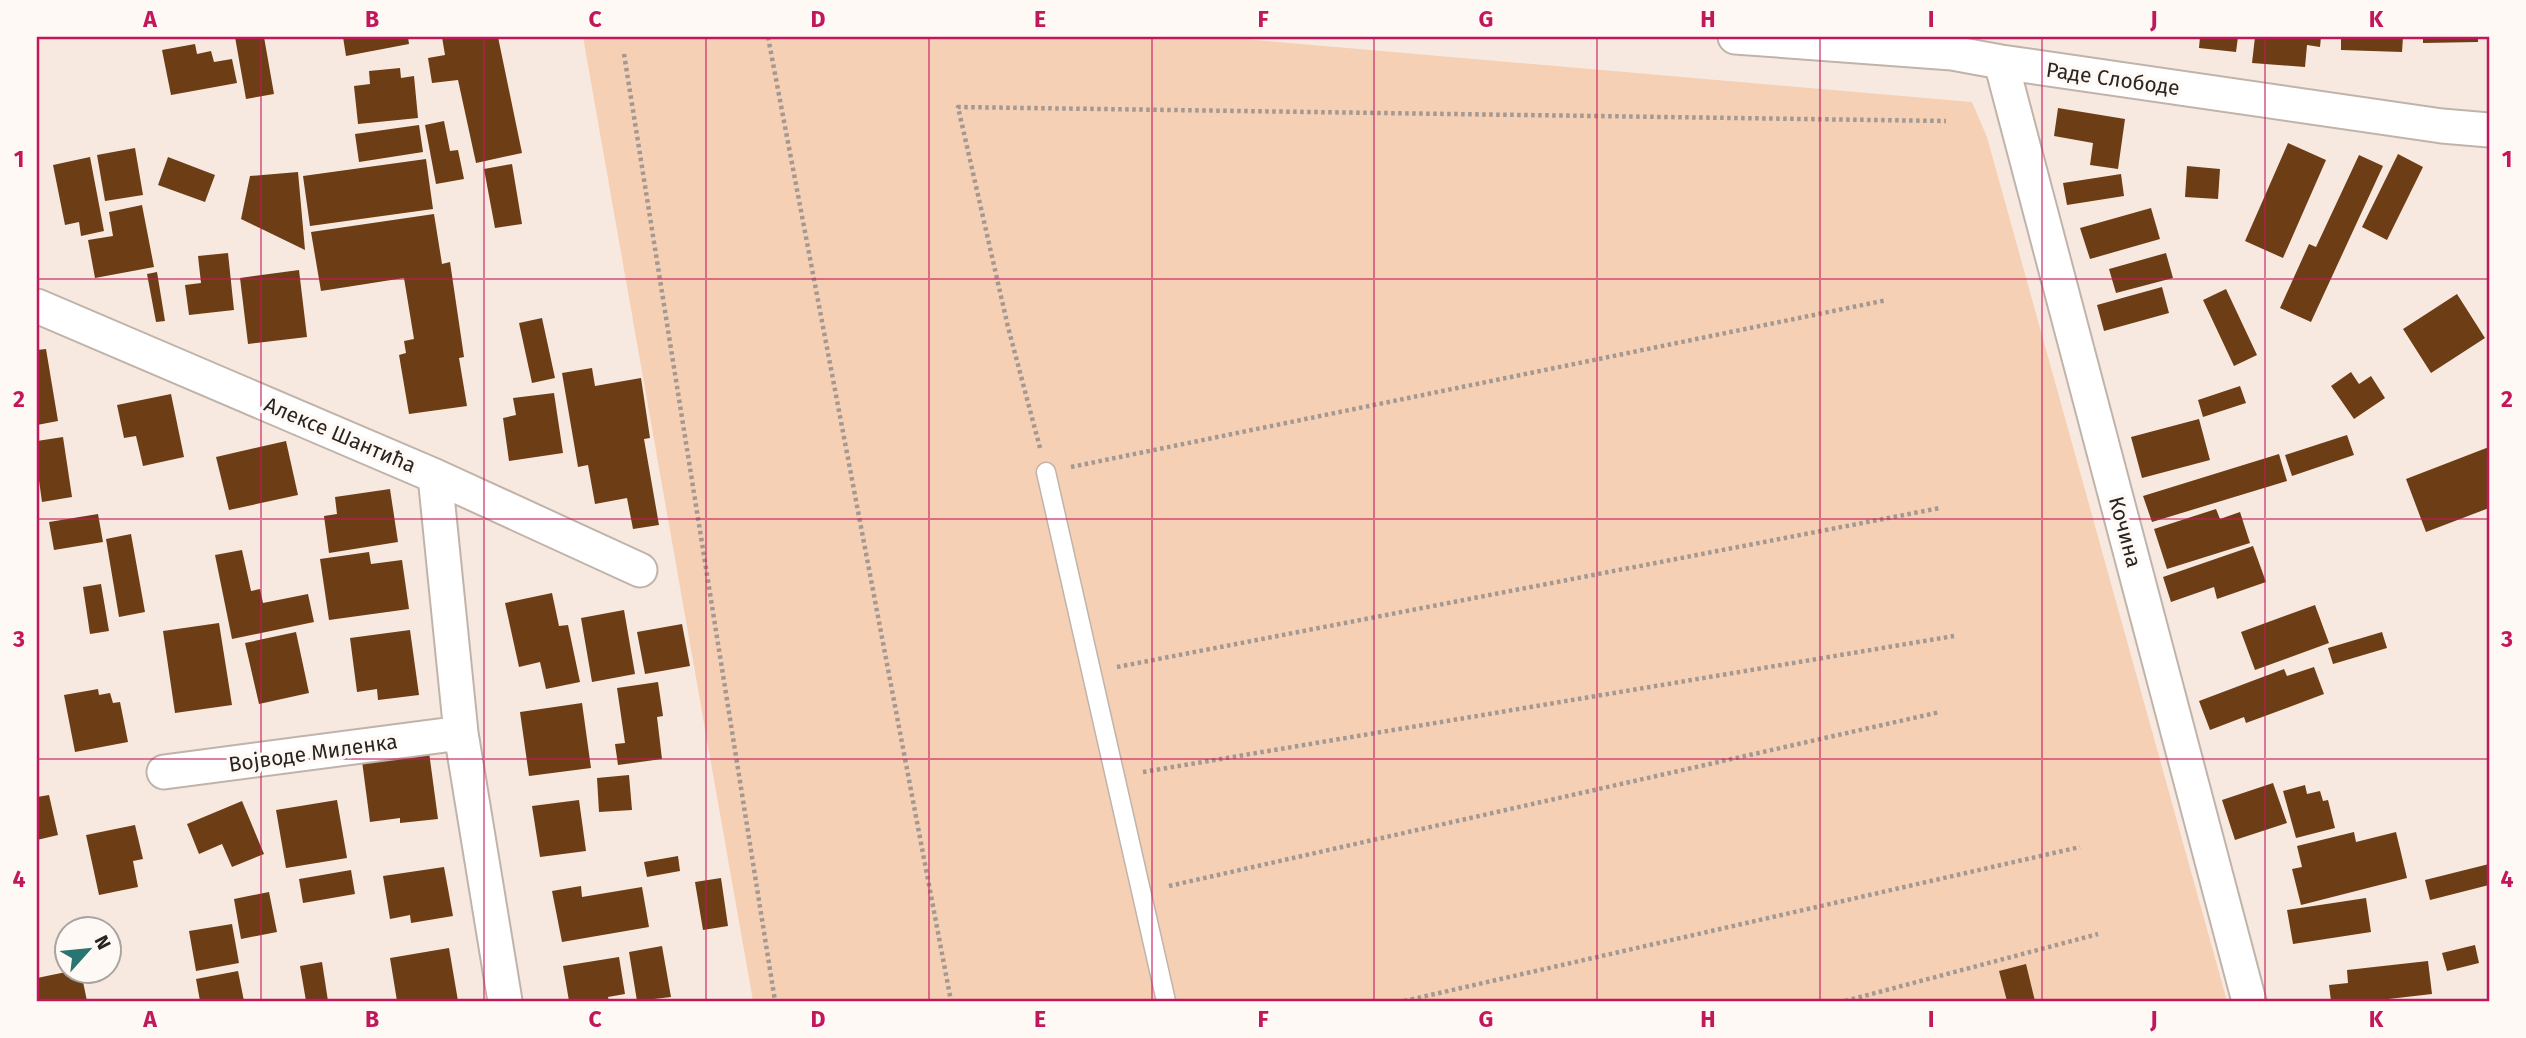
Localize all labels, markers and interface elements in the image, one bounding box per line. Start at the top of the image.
text: A [142,5,157,33]
text: B [365,5,379,33]
text: C [588,5,602,33]
text: D [811,5,826,33]
text: E [1034,5,1046,33]
text: F [1257,5,1269,33]
text: G [1479,5,1493,33]
text: H [1700,5,1716,33]
text: I [1928,5,1934,33]
text: J [2149,5,2158,33]
text: K [2369,5,2384,33]
street label: Раде Слободе [2045,57,2181,101]
text: 1 [14,145,24,173]
text: 1 [2502,145,2512,173]
text: 2 [13,385,25,413]
text: 2 [2501,385,2513,413]
street label: Алексе Шантића [260,391,420,479]
street label: Кочина [2103,494,2147,570]
text: 3 [12,625,25,653]
text: 3 [2500,625,2513,653]
street label: Војводе Миленка [227,728,399,778]
text: 4 [13,865,26,893]
text: 4 [2501,865,2514,893]
north arrow [52,916,122,986]
text: N [90,932,116,953]
text: A [142,1005,157,1033]
text: B [365,1005,379,1033]
text: C [588,1005,602,1033]
text: D [811,1005,826,1033]
text: E [1034,1005,1046,1033]
text: F [1257,1005,1269,1033]
text: G [1479,1005,1493,1033]
text: H [1700,1005,1716,1033]
text: I [1928,1005,1934,1033]
text: J [2149,1005,2158,1033]
text: K [2369,1005,2384,1033]

